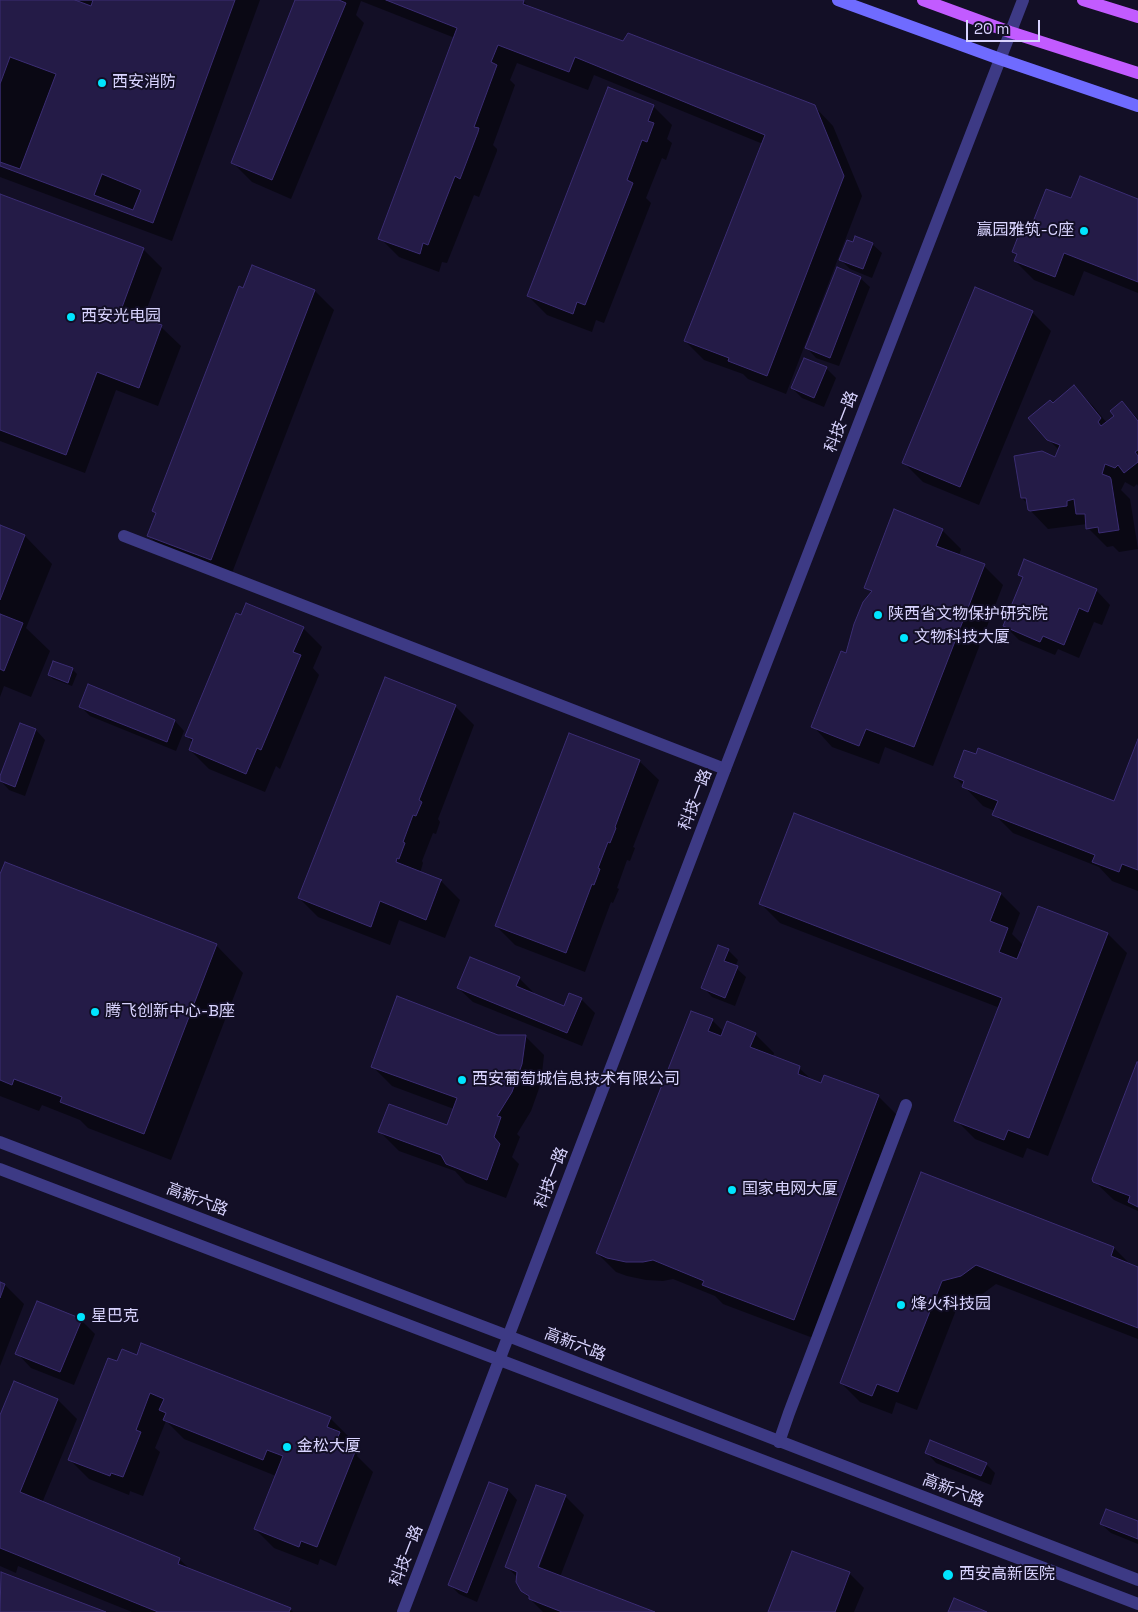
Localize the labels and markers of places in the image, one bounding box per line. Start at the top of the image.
place label: 西安消防 [112,73,176,93]
marker: 西安消防 [96,77,108,89]
place label: 赢园雅筑-C座 [976,221,1074,241]
marker: 赢园雅筑-C座 [1078,225,1090,237]
place label: 西安光电园 [81,307,161,327]
marker: 西安光电园 [65,311,77,323]
place label: 陕西省文物保护研究院 [888,605,1048,625]
marker: 陕西省文物保护研究院 [872,609,884,621]
place label: 文物科技大厦 [914,628,1010,648]
marker: 文物科技大厦 [898,632,910,644]
place label: 腾飞创新中心-B座 [105,1002,235,1022]
marker: 腾飞创新中心-B座 [89,1006,101,1018]
place label: 西安葡萄城信息技术有限公司 [472,1070,680,1090]
marker: 西安葡萄城信息技术有限公司 [456,1074,468,1086]
place label: 国家电网大厦 [742,1180,838,1200]
marker: 国家电网大厦 [726,1184,738,1196]
place label: 烽火科技园 [911,1295,991,1315]
marker: 烽火科技园 [895,1299,907,1311]
place label: 星巴克 [91,1307,139,1327]
marker: 星巴克 [75,1311,87,1323]
place label: 金松大厦 [297,1437,361,1457]
marker: 金松大厦 [281,1441,293,1453]
place label: 西安高新医院 [959,1565,1055,1585]
marker: 西安高新医院 [941,1568,955,1582]

